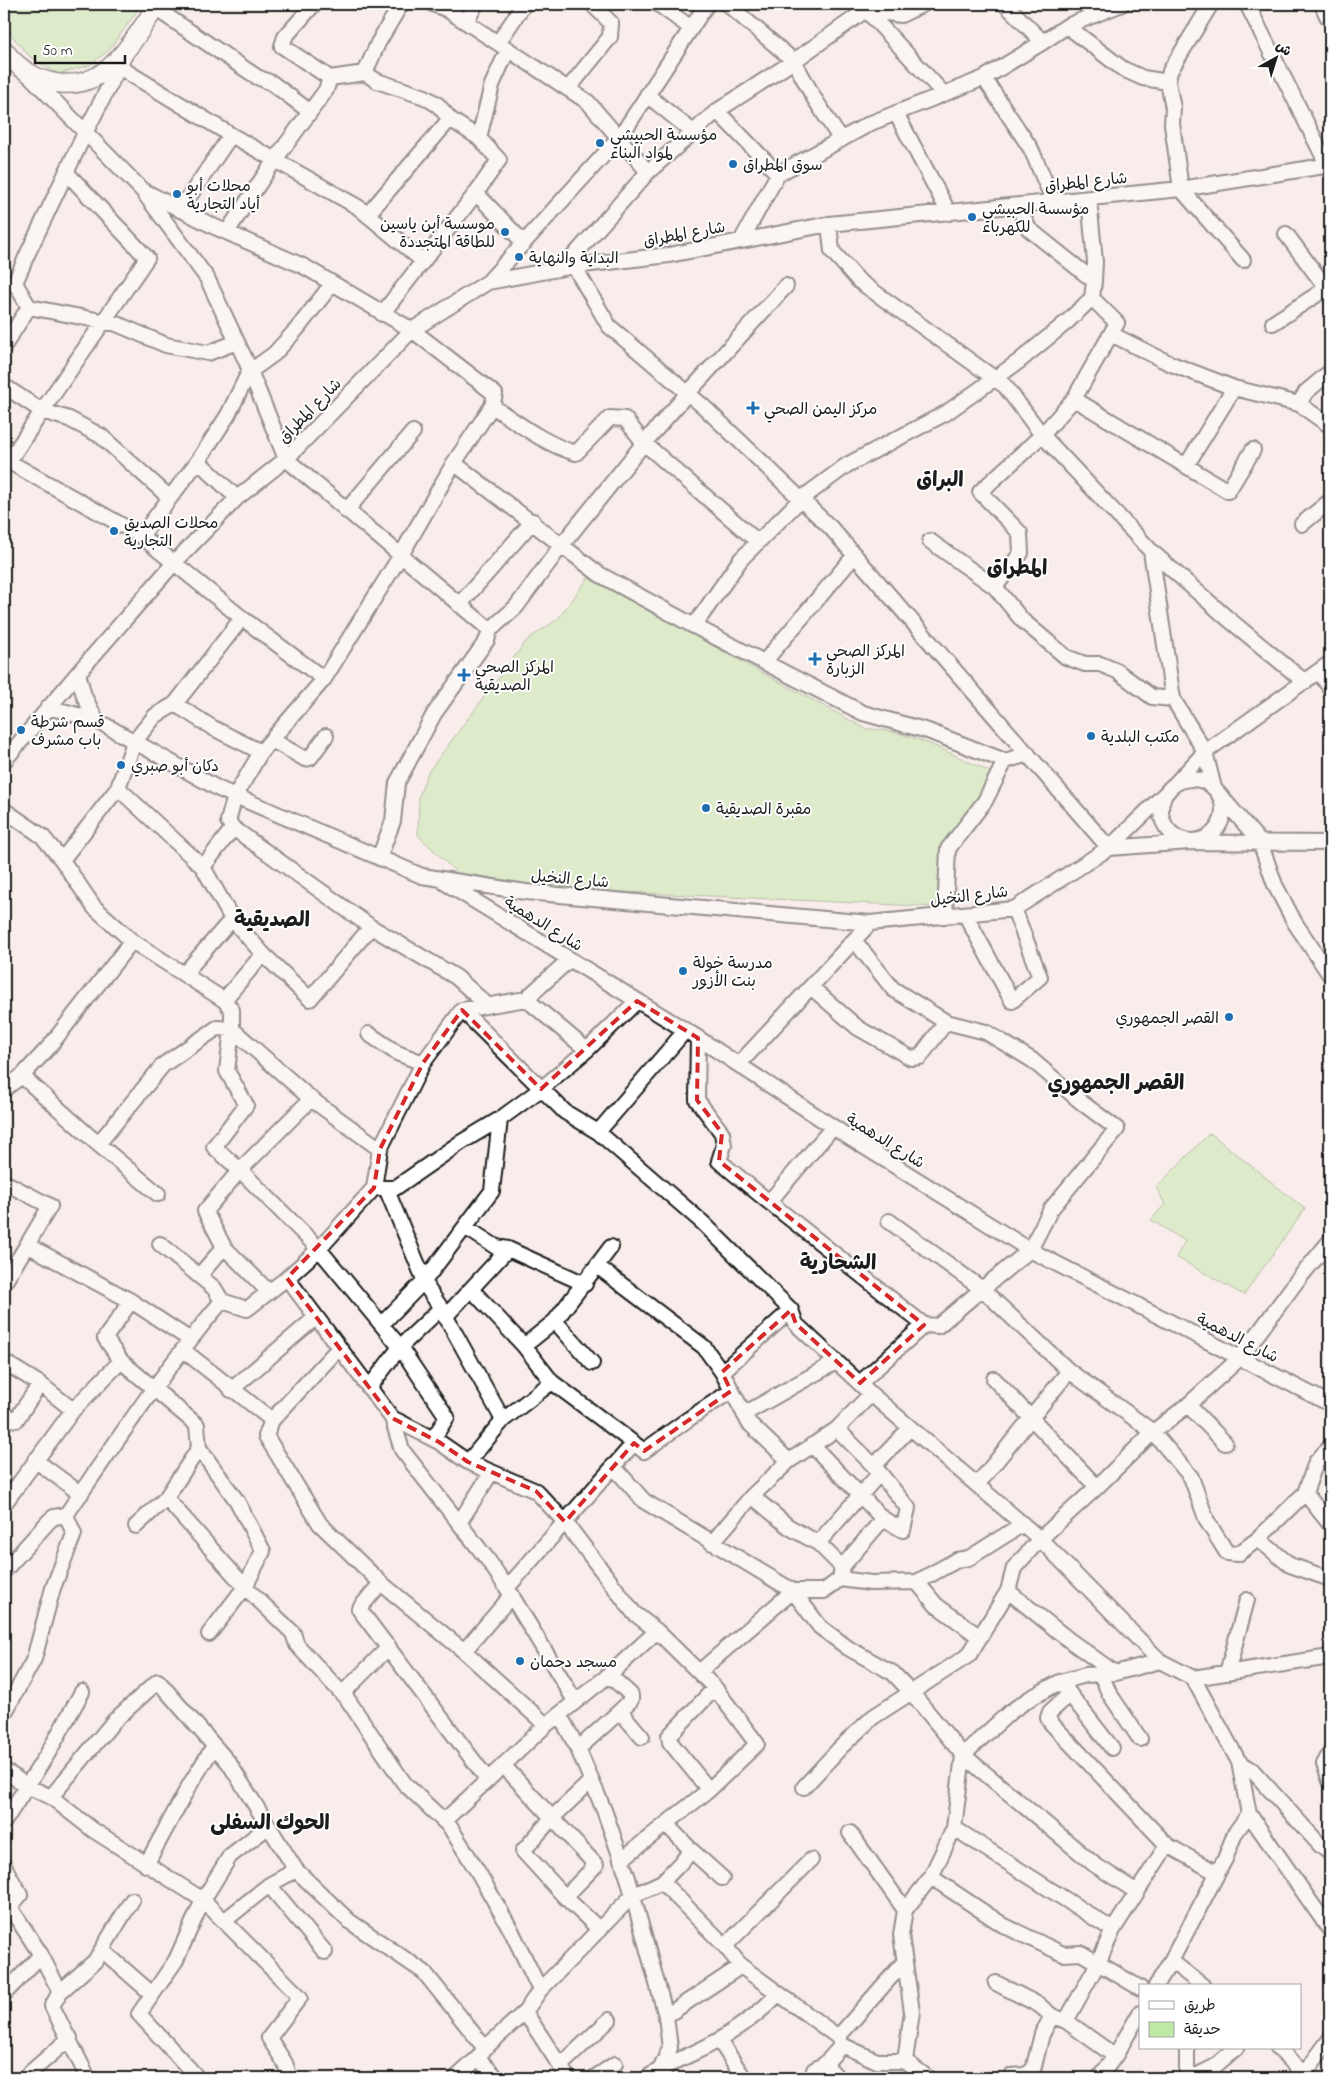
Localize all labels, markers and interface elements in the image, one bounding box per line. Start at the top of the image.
scale bar [35,32,125,64]
north arrow [1252,32,1302,82]
text: ش [1271,36,1296,62]
text: 50 m [42,40,73,62]
place label: مؤسسة الحبيشي لمواد البناء [610,124,717,166]
marker: مؤسسة الحبيشي لمواد البناء [594,137,606,149]
place label: سوق المطراق [743,154,823,178]
marker: سوق المطراق [727,158,739,170]
street label: شارع المطراق [1044,167,1129,199]
place label: محلات أبو أياد التجارية [185,175,260,217]
marker: محلات أبو أياد التجارية [171,188,183,200]
place label: مؤسسة الحبيشي للكهرباء [982,198,1089,240]
marker: مؤسسة الحبيشي للكهرباء [966,211,978,223]
place label: موسسة أبن ياسين للطاقة المتجددة [380,213,495,255]
street label: شارع المطراق [641,216,727,254]
marker: موسسة أبن ياسين للطاقة المتجددة [499,226,511,238]
place label: البداية والنهاية [529,247,619,271]
marker: البداية والنهاية [513,251,525,263]
street label: شارع المطراق [273,373,348,450]
place label: مركز اليمن الصحي [764,398,877,423]
marker: مركز اليمن الصحي [746,401,760,415]
district label: البراق [916,466,964,496]
place label: محلات الصديق التجارية [124,512,218,554]
marker: محلات الصديق التجارية [108,525,120,537]
district label: المطراق [987,554,1047,584]
place label: المركز الصحي الزبارة [826,640,905,682]
marker: المركز الصحي الزبارة [808,652,822,666]
place label: المركز الصحي الصديقية [475,656,554,698]
marker: المركز الصحي الصديقية [457,668,471,682]
place label: قسم شرطة باب مشرف [31,711,105,753]
marker: قسم شرطة باب مشرف [15,724,27,736]
place label: مكتب البلدية [1101,726,1180,750]
marker: مكتب البلدية [1085,730,1097,742]
place label: دكان أبو صبري [131,755,219,779]
marker: دكان أبو صبري [115,759,127,771]
place label: مقبرة الصديقية [716,798,811,822]
marker: مقبرة الصديقية [700,802,712,814]
street label: شارع النخيل [530,865,610,895]
street label: شارع النخيل [929,880,1010,914]
street label: شارع الدهمية [499,891,587,958]
district label: الصديقية [234,906,310,936]
place label: مدرسة خولة بنت الأزور [691,952,773,994]
marker: مدرسة خولة بنت الأزور [677,965,689,977]
place label: القصر الجمهوري [1115,1007,1219,1031]
marker: القصر الجمهوري [1223,1011,1235,1023]
district label: القصر الجمهوري [1048,1069,1185,1099]
street label: شارع الدهمية [841,1108,929,1175]
district label: الشحارية [800,1249,876,1279]
street label: شارع الدهمية [1192,1308,1282,1370]
place label: مسجد دحمان [530,1651,617,1675]
marker: مسجد دحمان [514,1655,526,1667]
district label: الحوك السفلى [210,1809,330,1839]
legend [1139,1984,1302,2050]
text: طريق [1184,1995,1216,2017]
text: حديقة [1184,2019,1221,2041]

